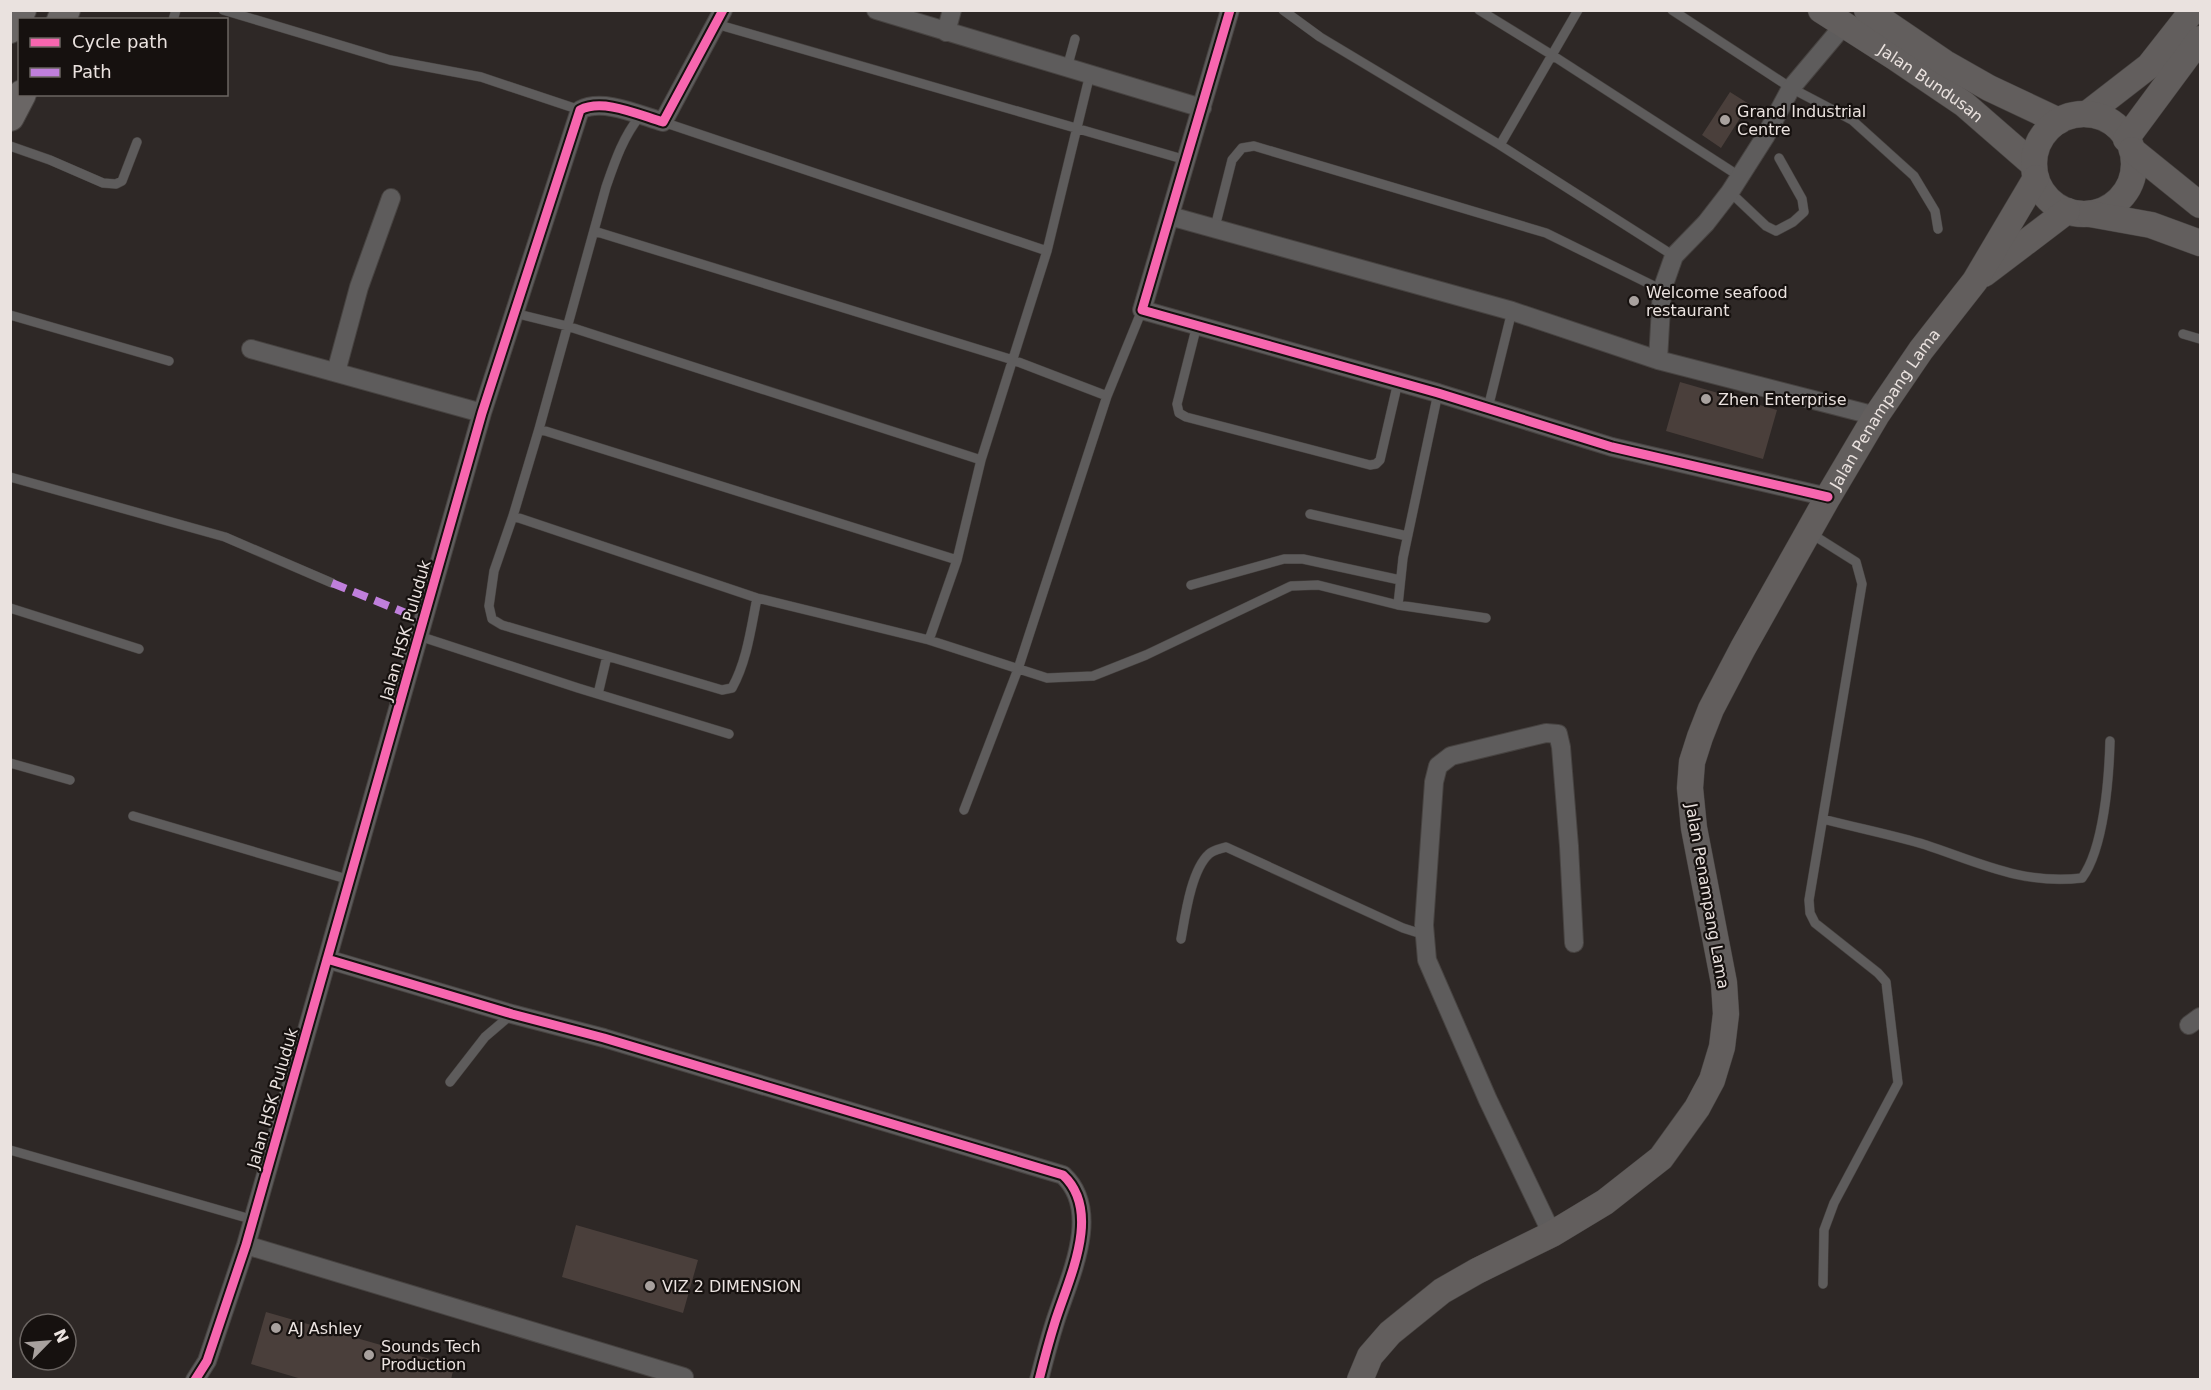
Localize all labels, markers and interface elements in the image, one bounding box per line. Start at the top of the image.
legend [18,18,228,96]
text: Cycle path [72,31,168,52]
street label: Jalan Bundusan [1874,40,1987,127]
text: Path [72,61,112,82]
place label: Grand Industrial Centre [1737,102,1866,139]
marker: Grand Industrial Centre [1718,113,1732,127]
place label: Welcome seafood restaurant [1646,283,1788,320]
marker: Welcome seafood restaurant [1627,294,1641,308]
street label: Jalan Penampang Lama [1825,325,1944,494]
place label: Zhen Enterprise [1718,390,1846,409]
marker: Zhen Enterprise [1699,392,1713,406]
street label: Jalan HSK Puluduk [376,557,435,704]
street label: Jalan Penampang Lama [1682,801,1733,990]
street label: Jalan HSK Puluduk [243,1025,302,1172]
place label: VIZ 2 DIMENSION [662,1277,801,1296]
marker: VIZ 2 DIMENSION [643,1279,657,1293]
north arrow [18,1312,78,1372]
place label: AJ Ashley [288,1319,362,1338]
marker: AJ Ashley [269,1321,283,1335]
text: N [50,1326,73,1346]
place label: Sounds Tech Production [381,1337,481,1374]
marker: Sounds Tech Production [362,1348,376,1362]

